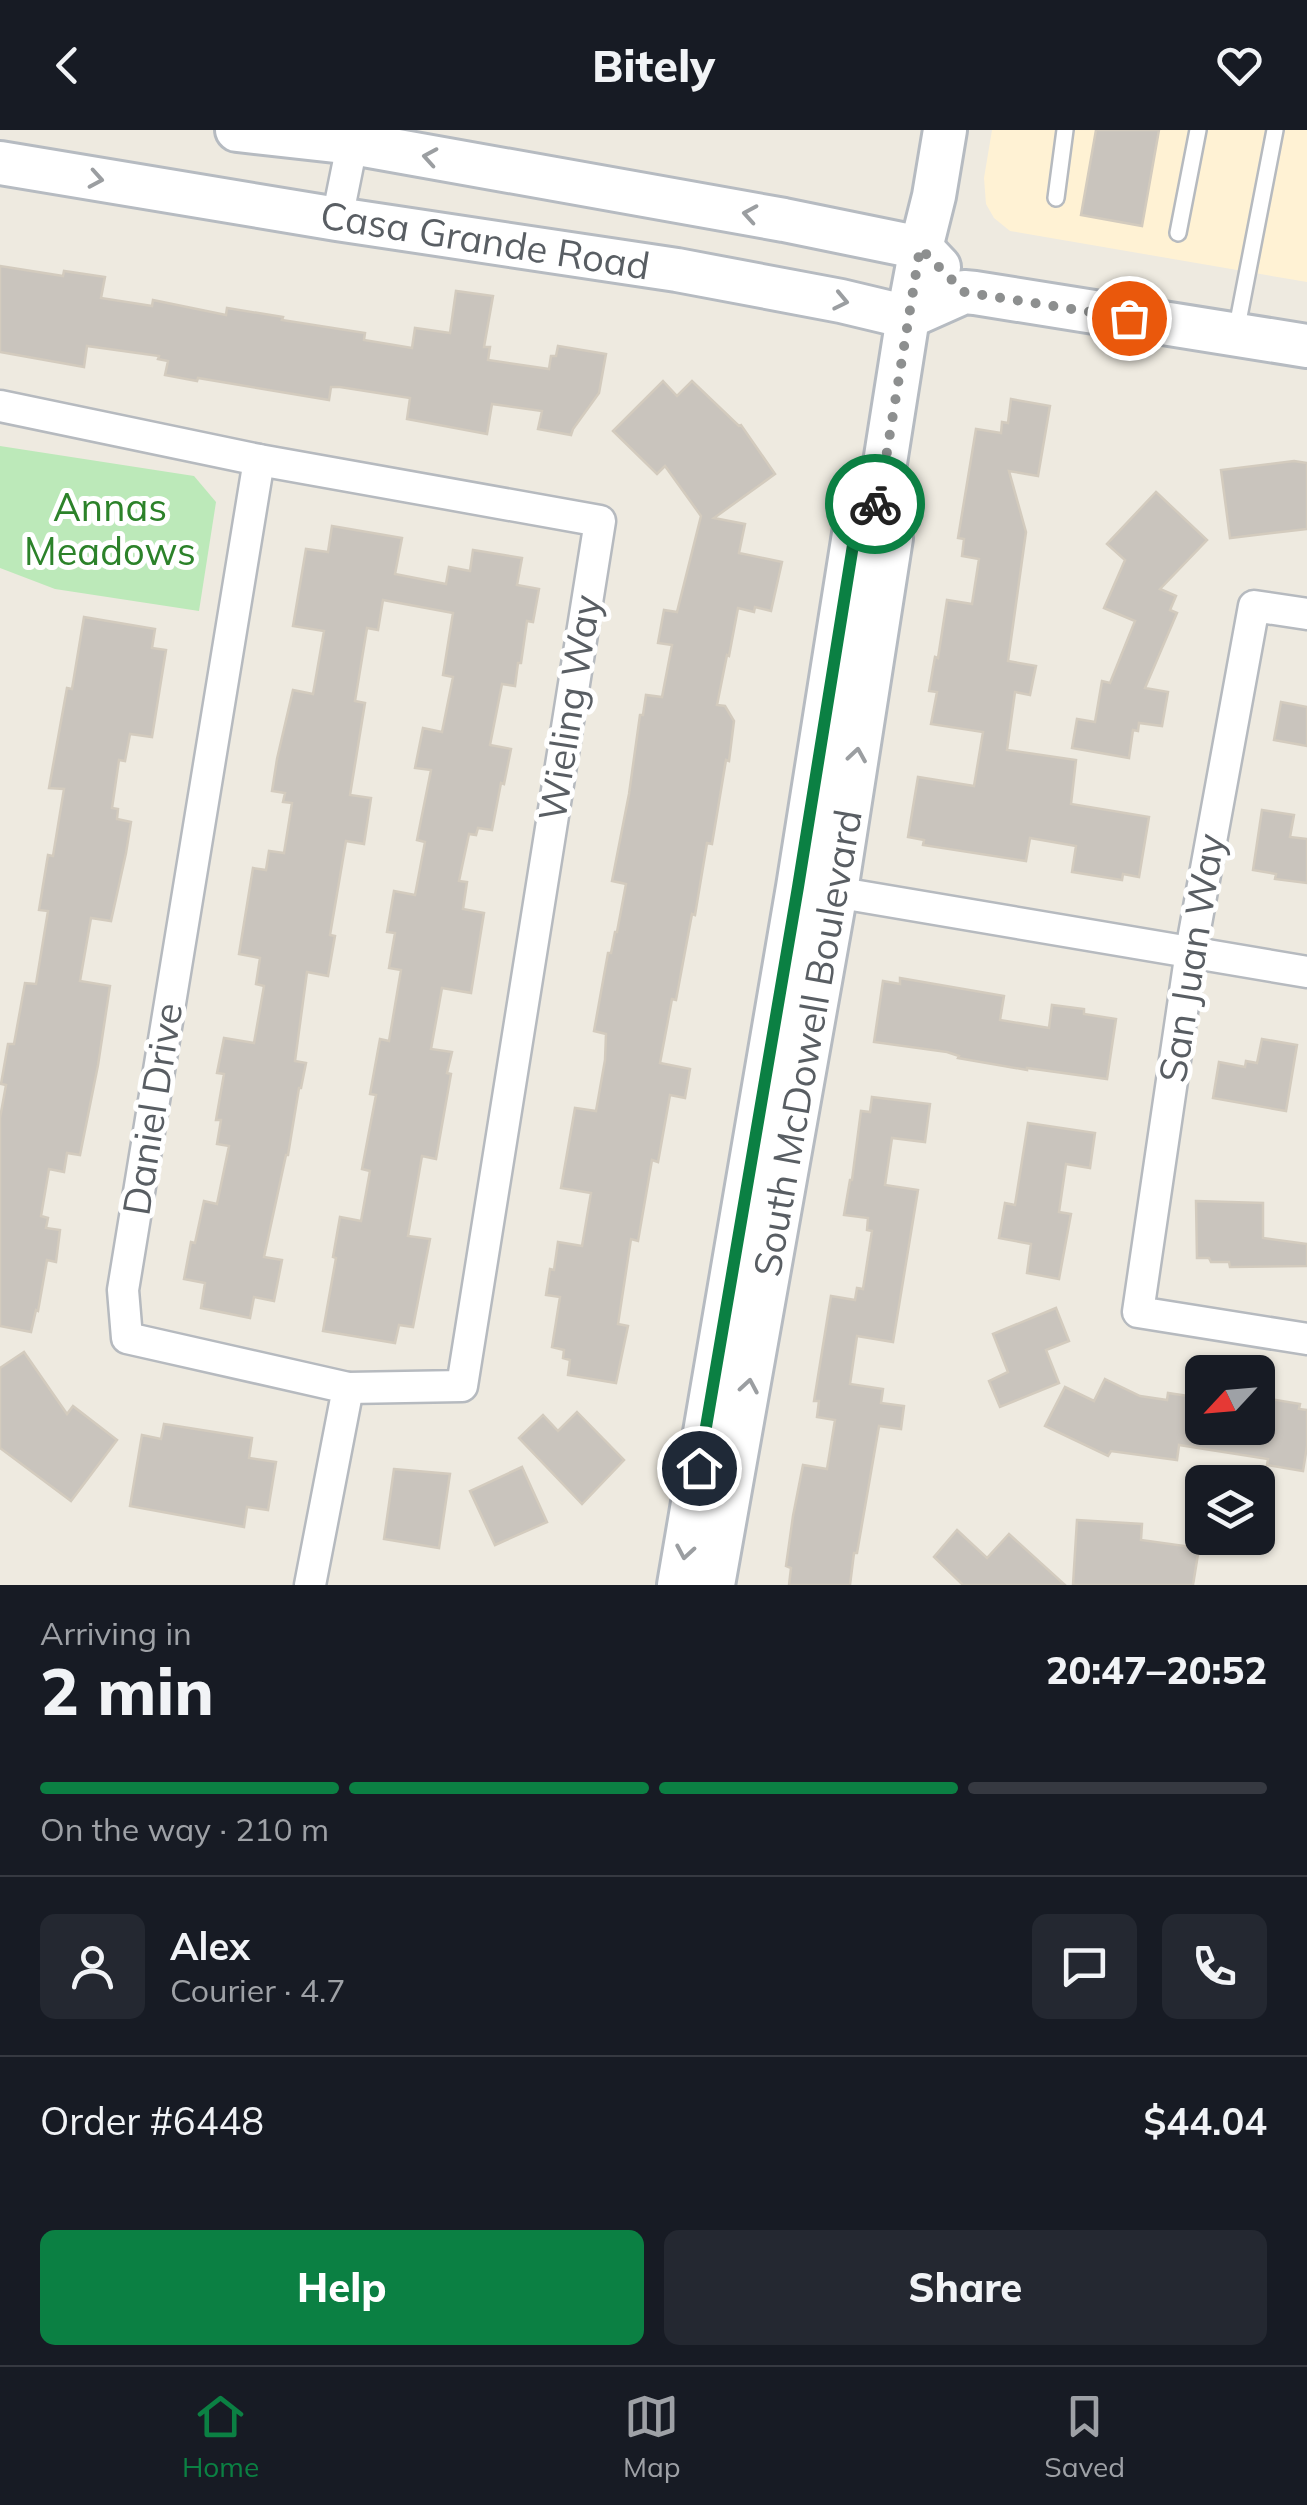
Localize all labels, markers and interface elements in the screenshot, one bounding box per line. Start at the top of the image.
text: Bitely [592,37,715,93]
icon: back [40,38,95,93]
icon: heart [1212,38,1267,93]
one-way arrow [422,147,439,168]
one-way arrow [88,168,104,189]
street label: Casa Grande Road [317,190,653,290]
one-way arrow [742,204,759,225]
pin [1087,276,1172,361]
one-way arrow [833,290,850,311]
icon: bag [1102,291,1157,346]
courier [825,454,925,554]
icon: bike [848,477,903,532]
park label: Annas Meadows [24,483,196,575]
street label: Wieling Way [527,591,611,824]
one-way arrow [846,747,867,763]
street label: South McDowell Boulevard [742,806,872,1280]
street label: San Juan Way [1148,830,1234,1086]
street label: Daniel Drive [112,999,192,1218]
north arrow [1185,1355,1275,1445]
map controls [1185,1355,1275,1555]
one-way arrow [738,1377,759,1394]
pin [657,1426,742,1511]
icon: home [672,1441,727,1496]
button: layers [1185,1465,1275,1555]
one-way arrow [675,1544,696,1560]
text: Arriving in [40,1613,192,1653]
text: 20:47–20:52 [1046,1646,1267,1694]
text: 2 min [40,1650,214,1731]
text: On the way · 210 m [40,1809,329,1849]
button: person [40,1914,145,2019]
button: chat [1032,1914,1137,2019]
button: phone [1162,1914,1267,2019]
text: Alex [170,1922,250,1970]
text: Courier · 4.7 [170,1970,346,2010]
text: Order #6448 [40,2097,264,2145]
text: $44.04 [1144,2097,1267,2145]
button: Help [40,2230,644,2345]
button: Share [664,2230,1267,2345]
tab: Home [182,2389,259,2484]
tab: Map [623,2389,681,2484]
tab: Saved [1044,2389,1125,2484]

